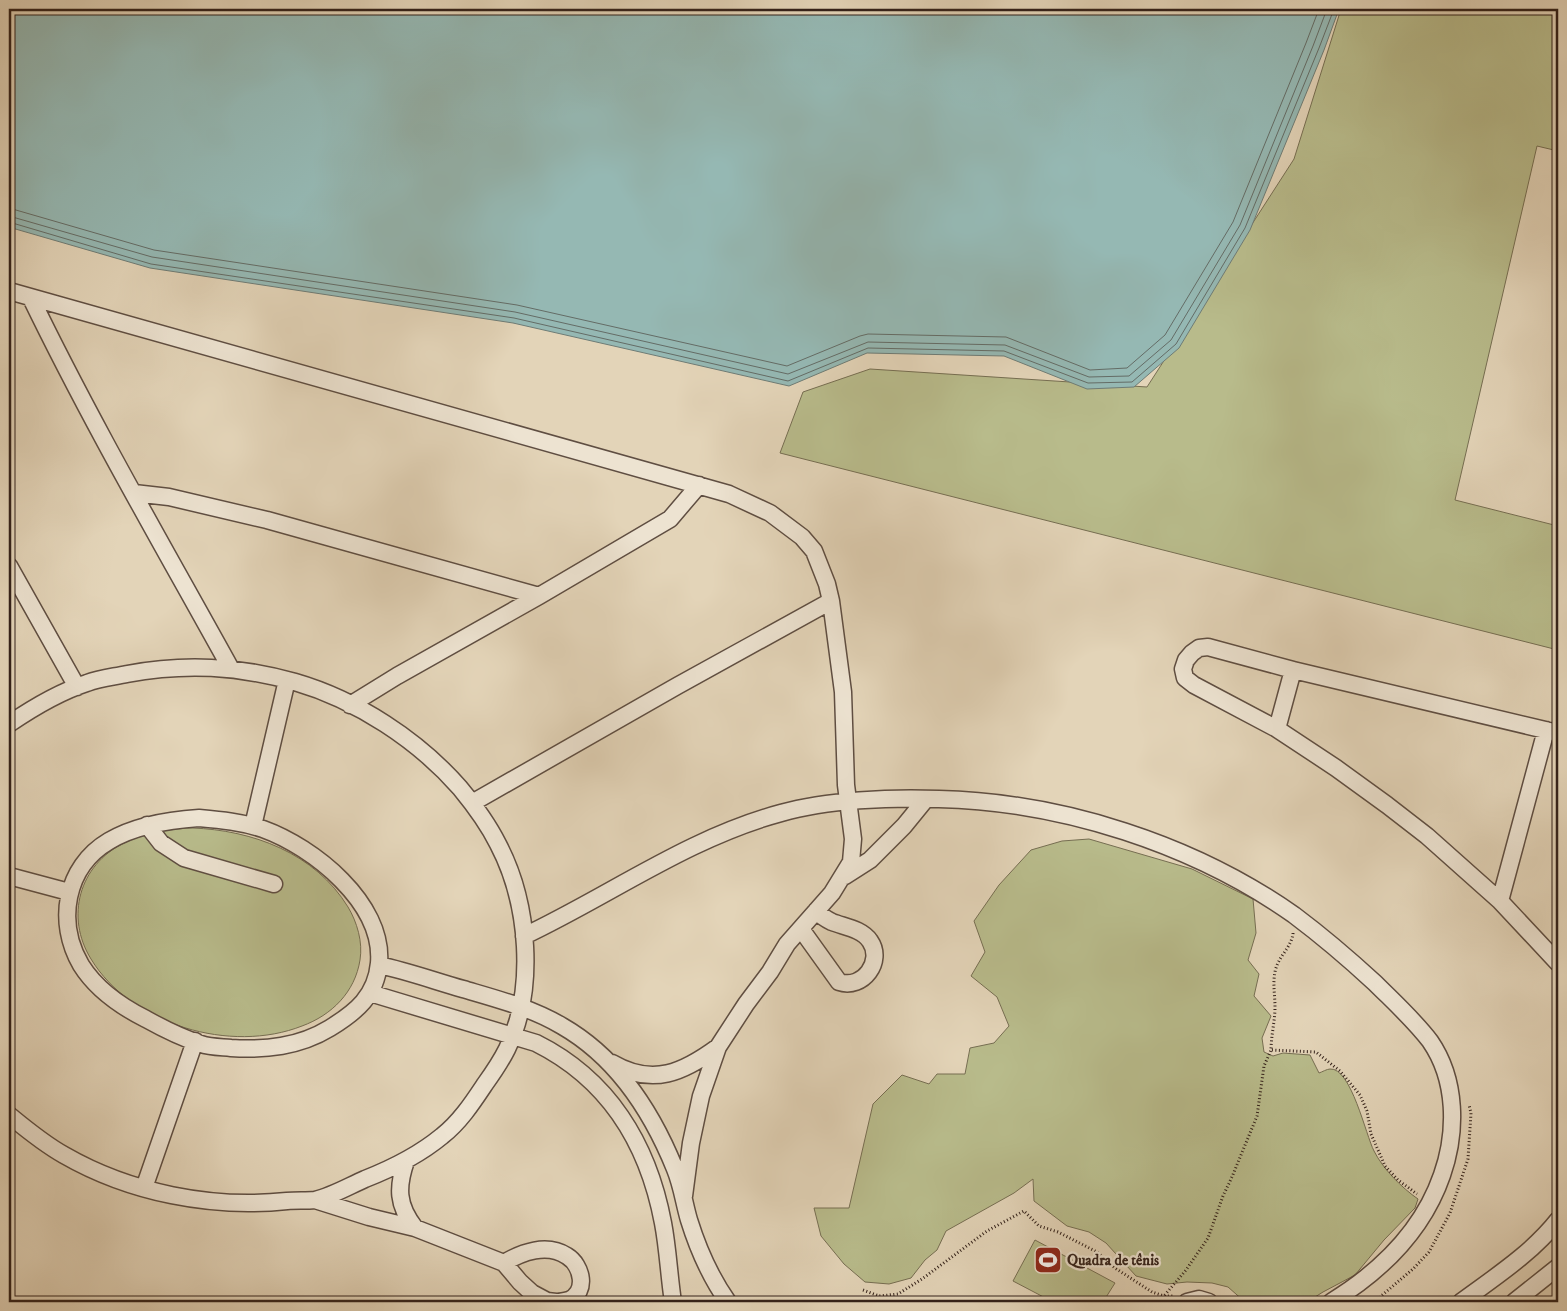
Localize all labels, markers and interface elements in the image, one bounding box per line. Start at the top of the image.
sports icon: Quadra de tênis [1033,1245,1063,1275]
place label: Quadra de tênis [1067,1251,1159,1270]

